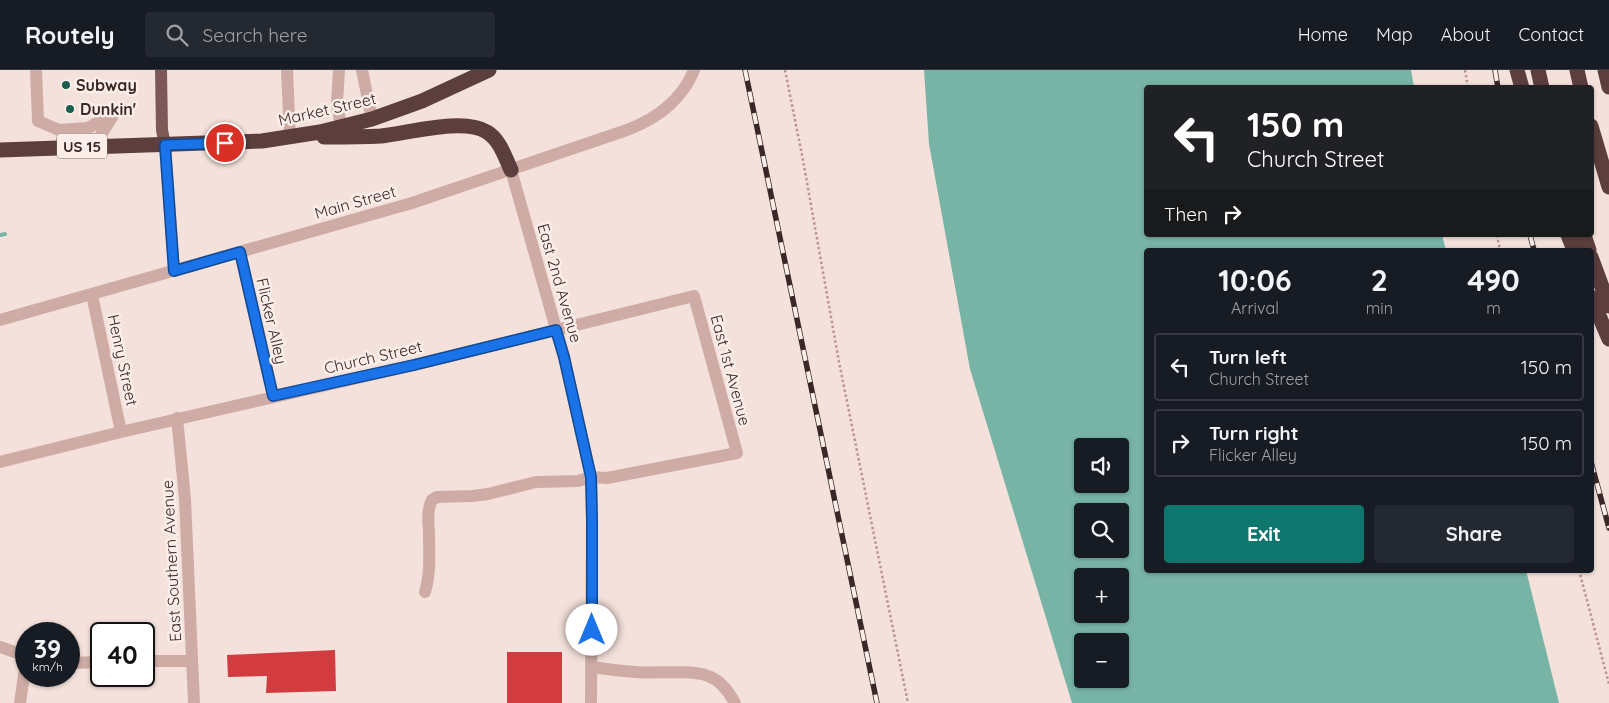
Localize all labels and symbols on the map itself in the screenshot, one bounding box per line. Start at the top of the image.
place label: Subway [76,75,137,95]
marker: Subway [60,79,72,91]
street label: Market Street [276,88,378,130]
place label: Dunkin' [80,99,136,119]
marker: Dunkin' [64,103,76,115]
pin [204,122,246,164]
road number: US 15 [57,134,107,158]
street label: Main Street [312,181,398,223]
street label: East 2nd Avenue [533,221,587,345]
street label: Flicker Alley [252,276,292,366]
street label: Henry Street [104,312,142,408]
street label: East 1st Avenue [707,312,755,428]
street label: Church Street [322,336,424,378]
street label: East Southern Avenue [157,480,185,642]
position arrow [565,603,617,655]
speed limit sign: 40 [90,622,155,687]

